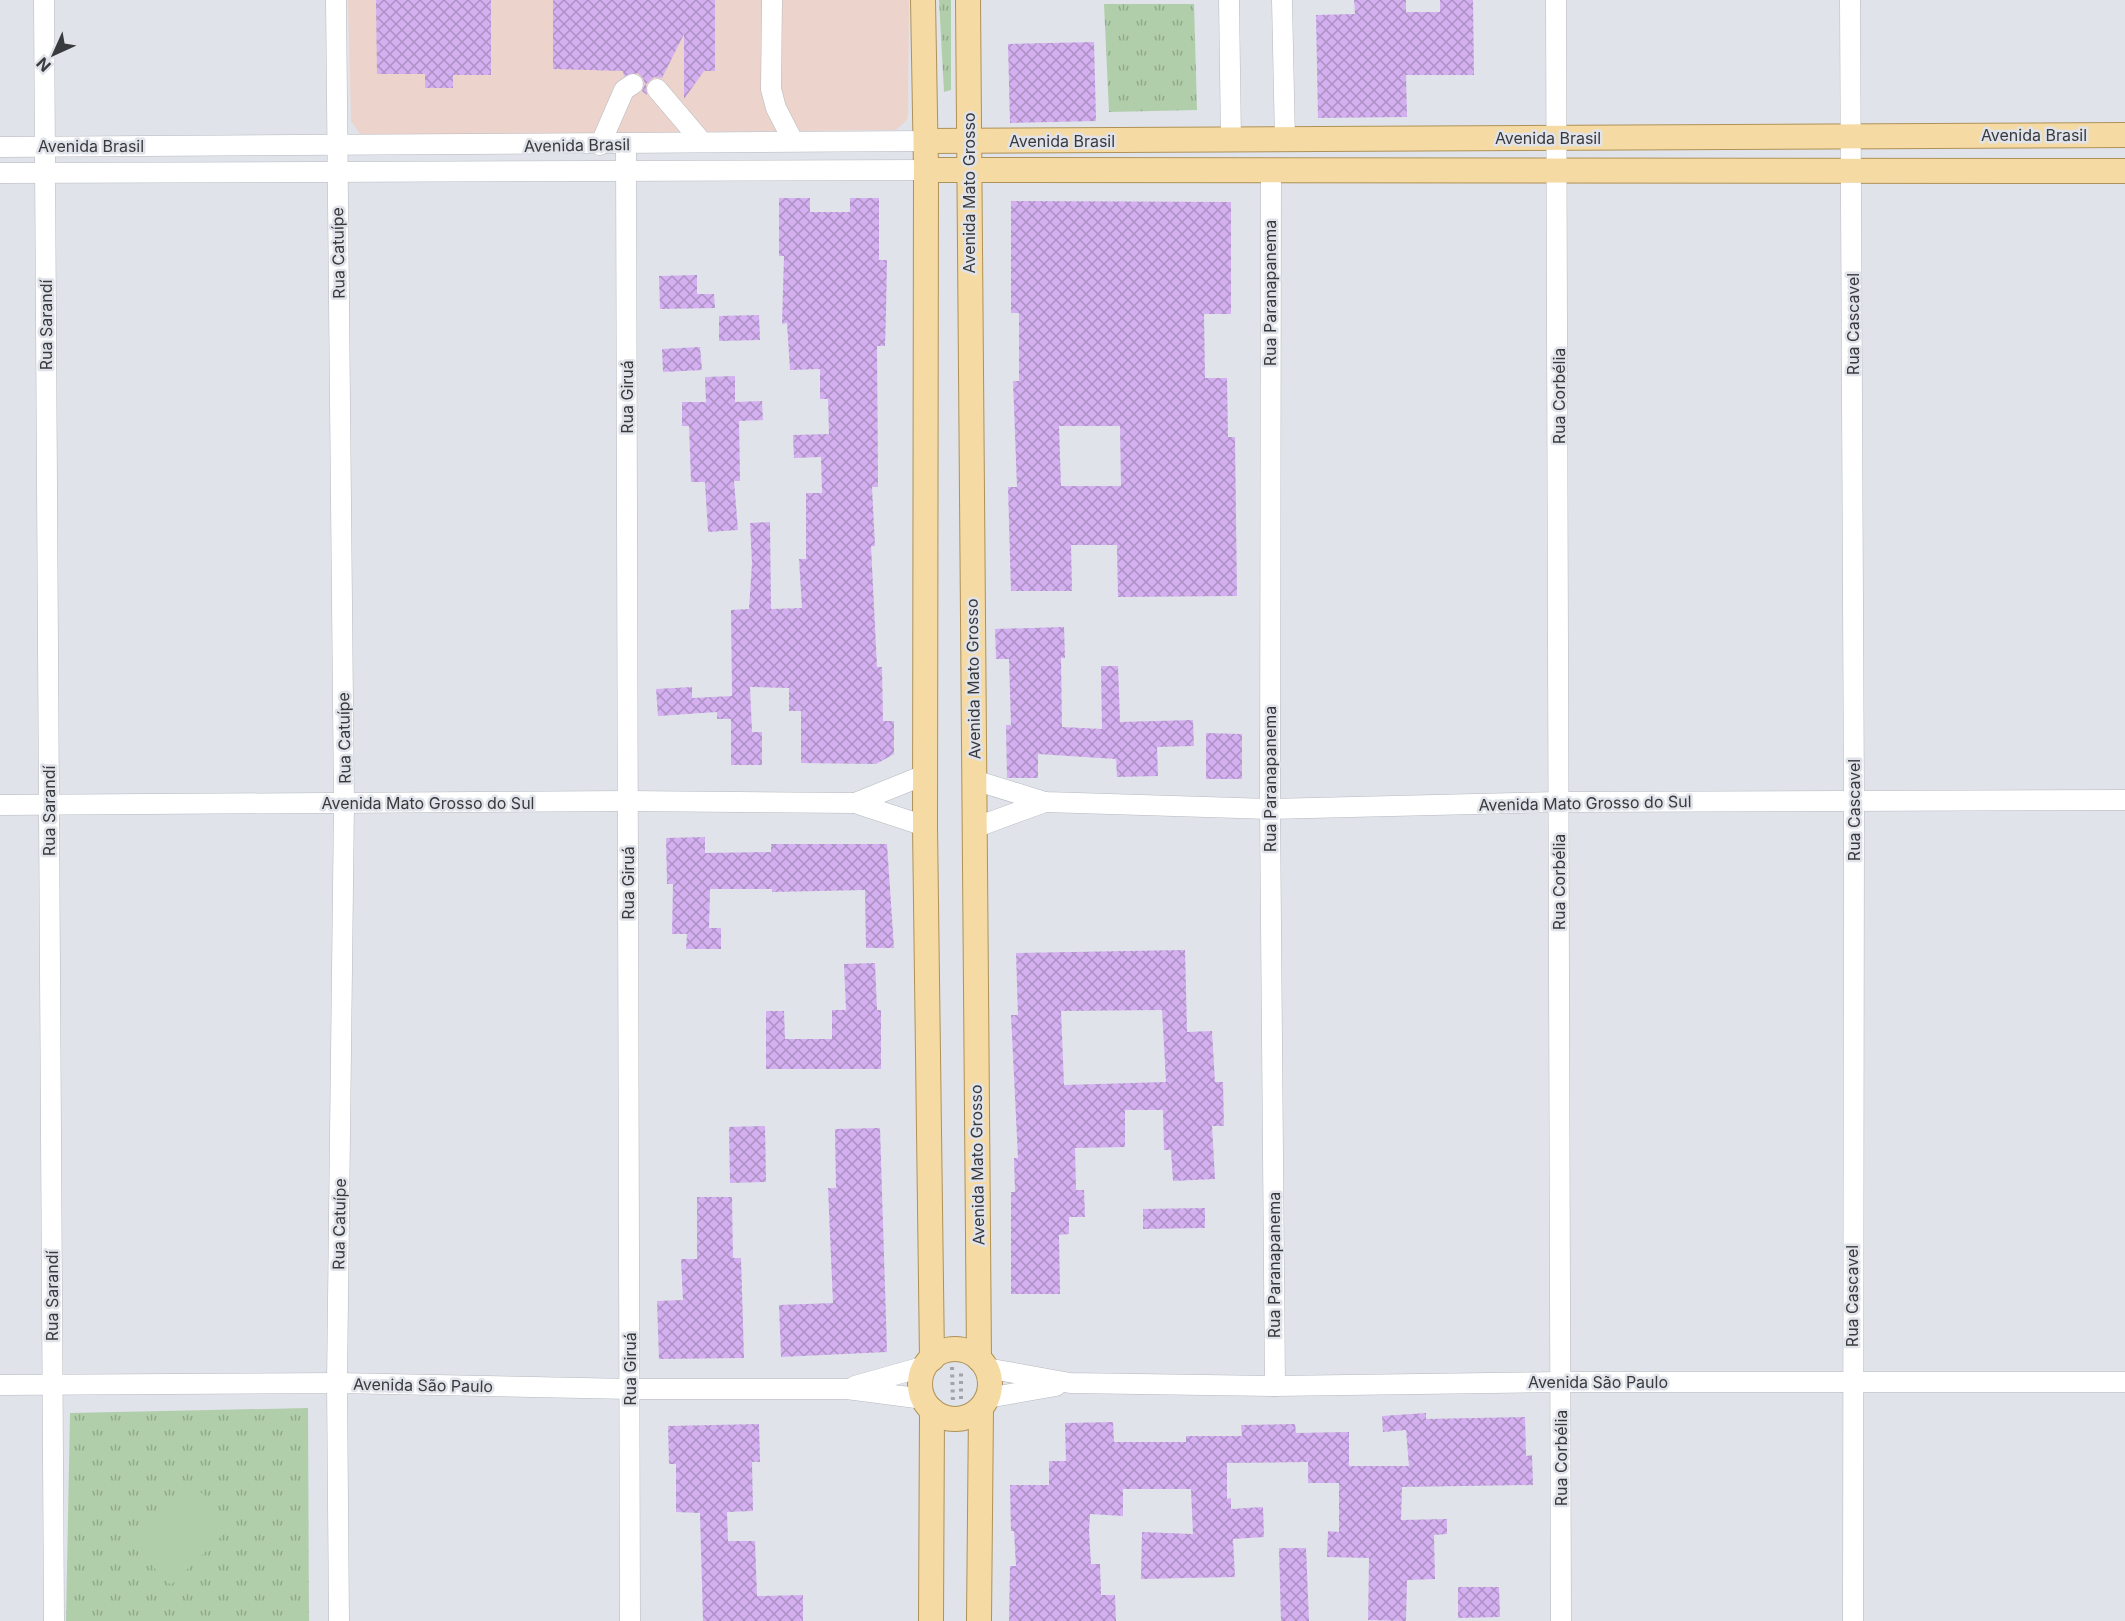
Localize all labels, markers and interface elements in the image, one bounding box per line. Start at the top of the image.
north arrow [24,24,84,84]
text: N [32,53,55,76]
street label: Avenida Mato Grosso [959,113,979,273]
street label: Avenida Brasil [1981,125,2087,145]
street label: Avenida Brasil [1495,128,1601,148]
street label: Avenida Brasil [1009,131,1115,151]
street label: Avenida Brasil [524,134,630,156]
street label: Avenida Brasil [38,136,144,156]
street label: Rua Catuípe [327,207,349,299]
street label: Rua Paranapanema [1260,220,1280,366]
street label: Rua Cascavel [1843,273,1863,375]
street label: Rua Sarandí [36,280,56,370]
street label: Rua Corbélia [1549,348,1569,444]
street label: Rua Giruá [617,360,637,434]
street label: Avenida Mato Grosso [962,598,984,760]
street label: Rua Catuípe [333,692,355,784]
street label: Rua Paranapanema [1260,706,1280,852]
street label: Rua Cascavel [1844,759,1864,861]
street label: Rua Sarandí [39,766,59,856]
street label: Avenida Mato Grosso do Sul [1478,791,1692,815]
street label: Avenida Mato Grosso do Sul [322,793,534,813]
street label: Rua Corbélia [1549,834,1569,930]
street label: Rua Giruá [618,846,638,920]
street label: Avenida Mato Grosso [966,1084,988,1246]
street label: Rua Catuípe [328,1178,350,1270]
street label: Rua Paranapanema [1264,1192,1284,1338]
street label: Rua Cascavel [1842,1245,1862,1347]
street label: Rua Sarandí [42,1251,62,1341]
street label: Rua Giruá [620,1332,640,1406]
street label: Avenida São Paulo [1528,1372,1668,1392]
street label: Avenida São Paulo [353,1374,493,1396]
street label: Rua Corbélia [1551,1410,1571,1506]

